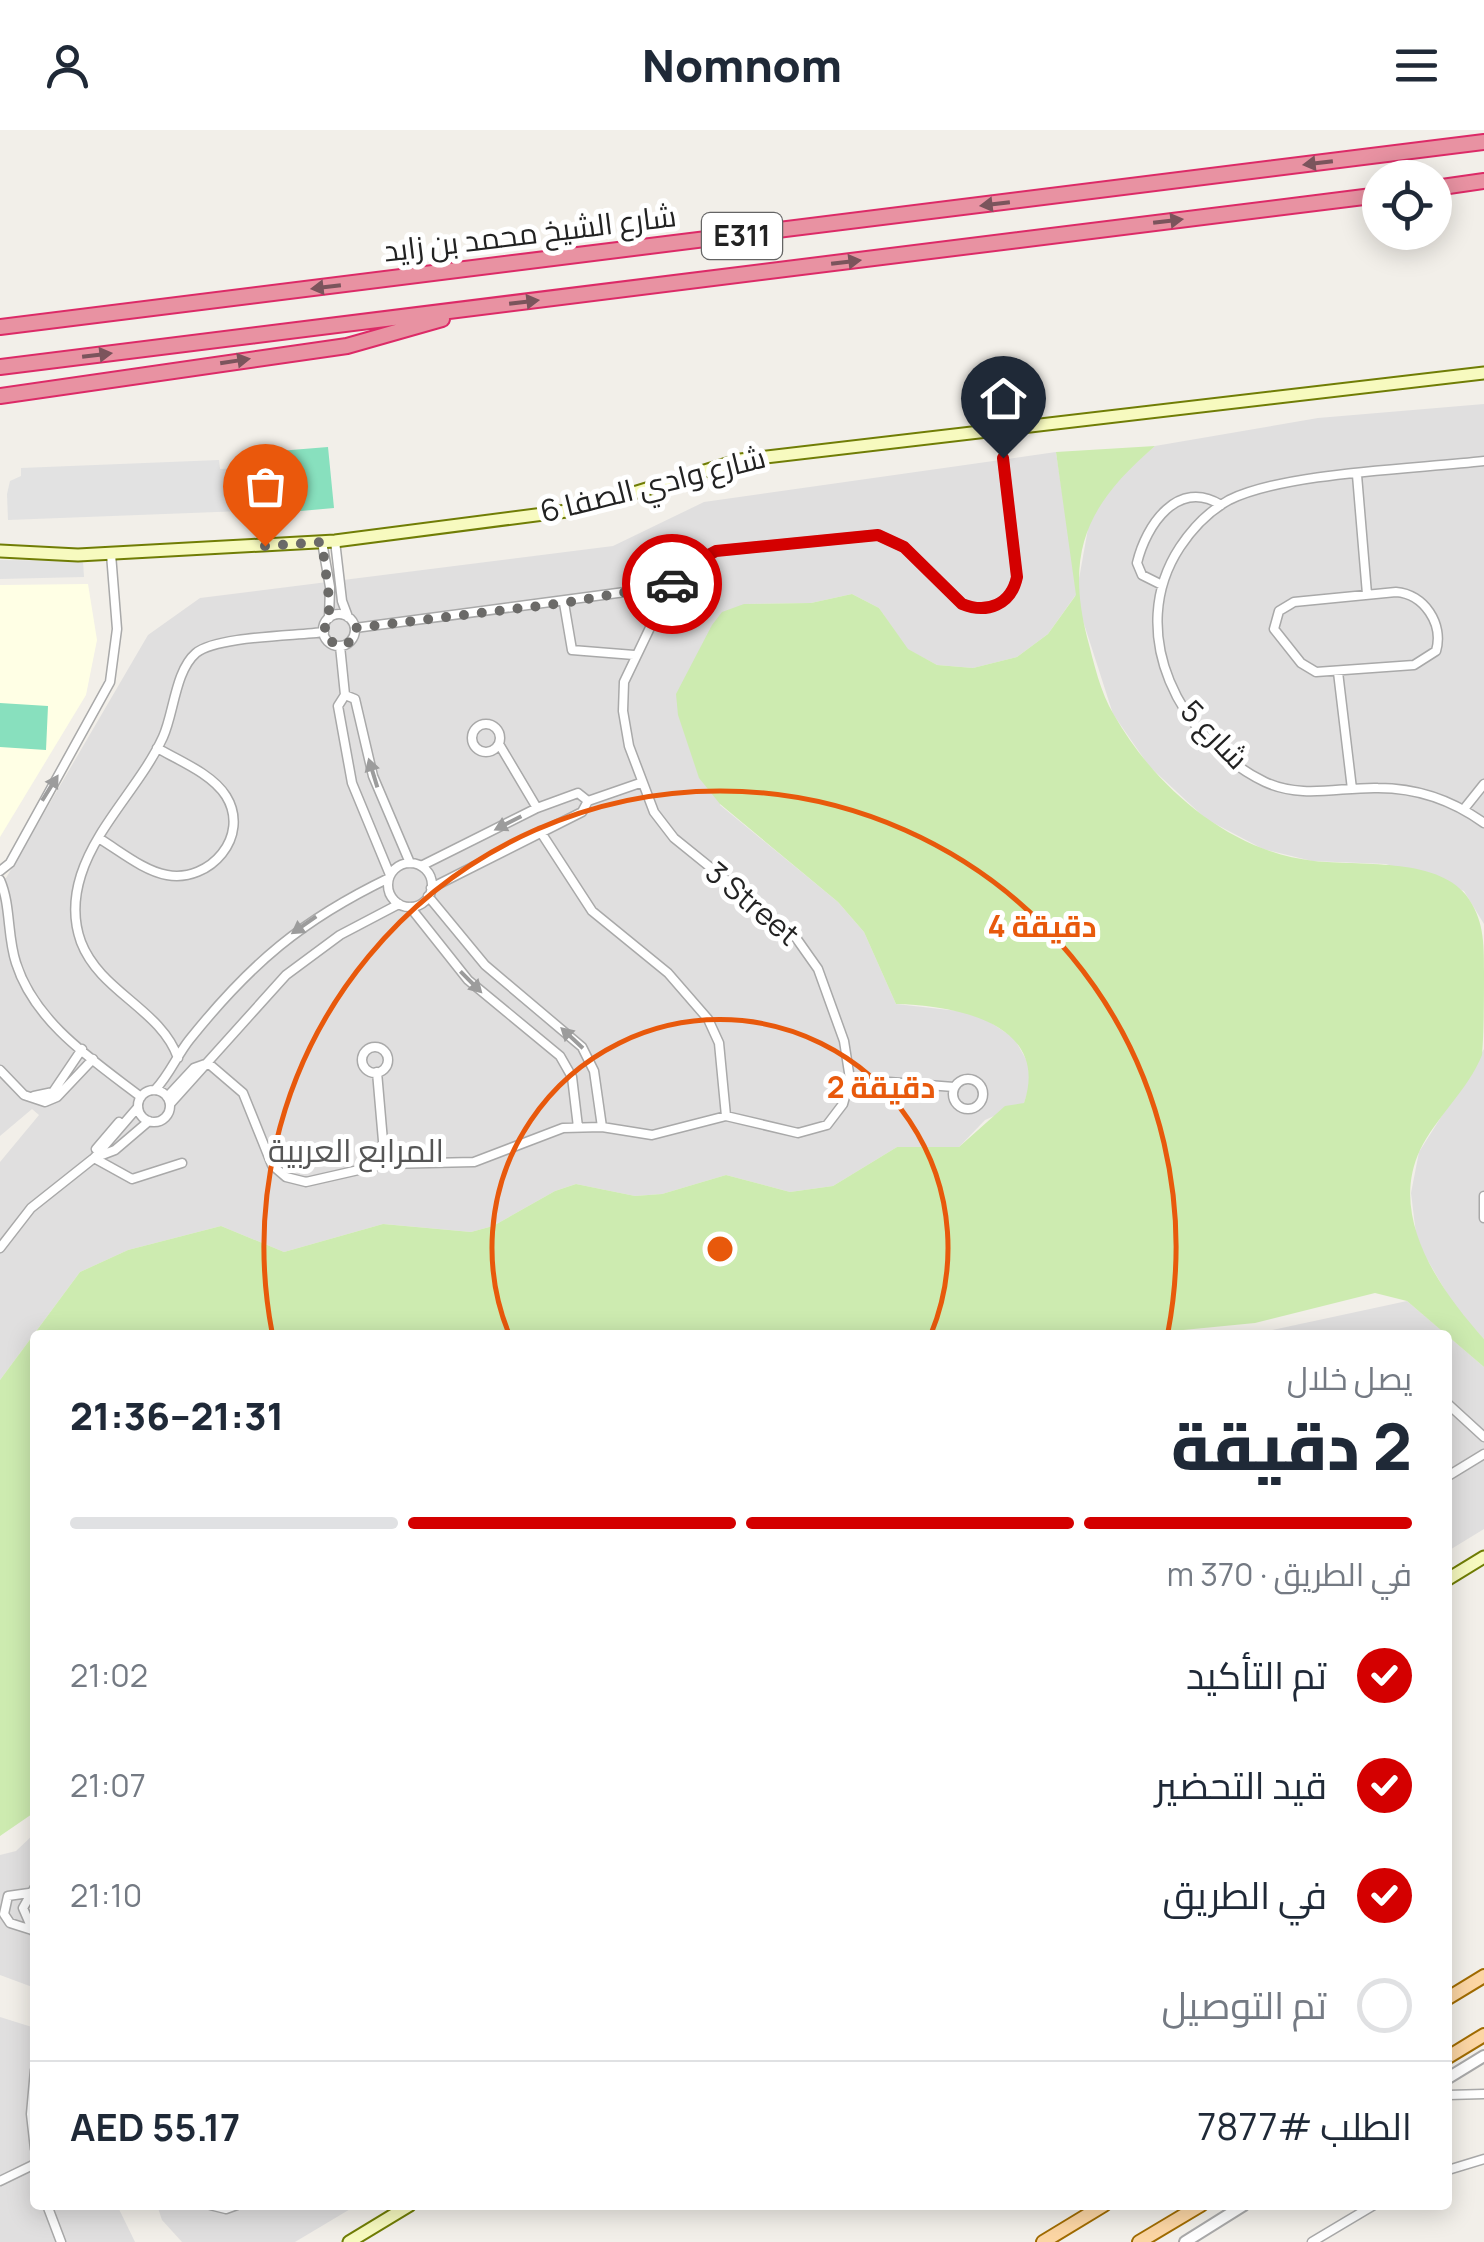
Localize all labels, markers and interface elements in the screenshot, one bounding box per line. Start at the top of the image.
text: Nomnom [642,34,842,96]
icon: person [40,38,95,93]
icon: menu [1389,38,1444,93]
one-way arrow [1302,155,1333,171]
map controls [1362,160,1452,250]
button: locate [1362,160,1452,250]
street label: شارع الشيخ محمد بن زايد [381,194,679,272]
one-way arrow [979,196,1011,212]
road number: E311 [702,213,782,259]
one-way arrow [1153,213,1185,229]
one-way arrow [831,254,862,270]
one-way arrow [309,279,341,295]
one-way arrow [508,294,540,310]
one-way arrow [81,347,113,363]
one-way arrow [220,353,251,368]
pin [961,356,1046,459]
icon: home [976,371,1031,426]
street label: شارع وادي الصفا 6 [536,436,770,535]
pin [223,444,308,547]
icon: bag [238,459,293,514]
courier [622,534,722,634]
icon: car [645,557,700,612]
street label: شارع 5 [1171,690,1258,778]
one-way arrow [364,758,379,788]
one-way arrow [40,774,58,802]
one-way arrow [493,814,522,831]
street label: 3 Street [697,852,809,954]
text: 4 دقيقة [987,905,1097,946]
one-way arrow [290,915,317,934]
one-way arrow [459,970,482,994]
one-way arrow [560,1027,584,1050]
text: 2 دقيقة [827,1066,935,1107]
district label: المرابع العربية [268,1128,444,1173]
centre of rings [702,1231,738,1267]
text: يصل خلال [1287,1356,1412,1400]
text: 21:31–21:36 [70,1389,284,1441]
text: 2 دقيقة [1171,1401,1412,1490]
text: في الطريق · 370 m [1167,1552,1412,1596]
text: تم التأكيد [1186,1648,1327,1700]
icon: check [1357,1648,1412,1703]
text: 21:02 [70,1653,148,1697]
text: قيد التحضير [1155,1758,1327,1810]
icon: check [1357,1758,1412,1813]
text: 21:07 [70,1763,146,1807]
text: في الطريق [1163,1868,1327,1920]
icon: check [1357,1868,1412,1923]
text: 21:10 [70,1873,142,1917]
text: تم التوصيل [1162,1978,1327,2030]
text: الطلب #7877 [1197,2099,1412,2151]
text: AED 55.17 [70,2100,240,2152]

